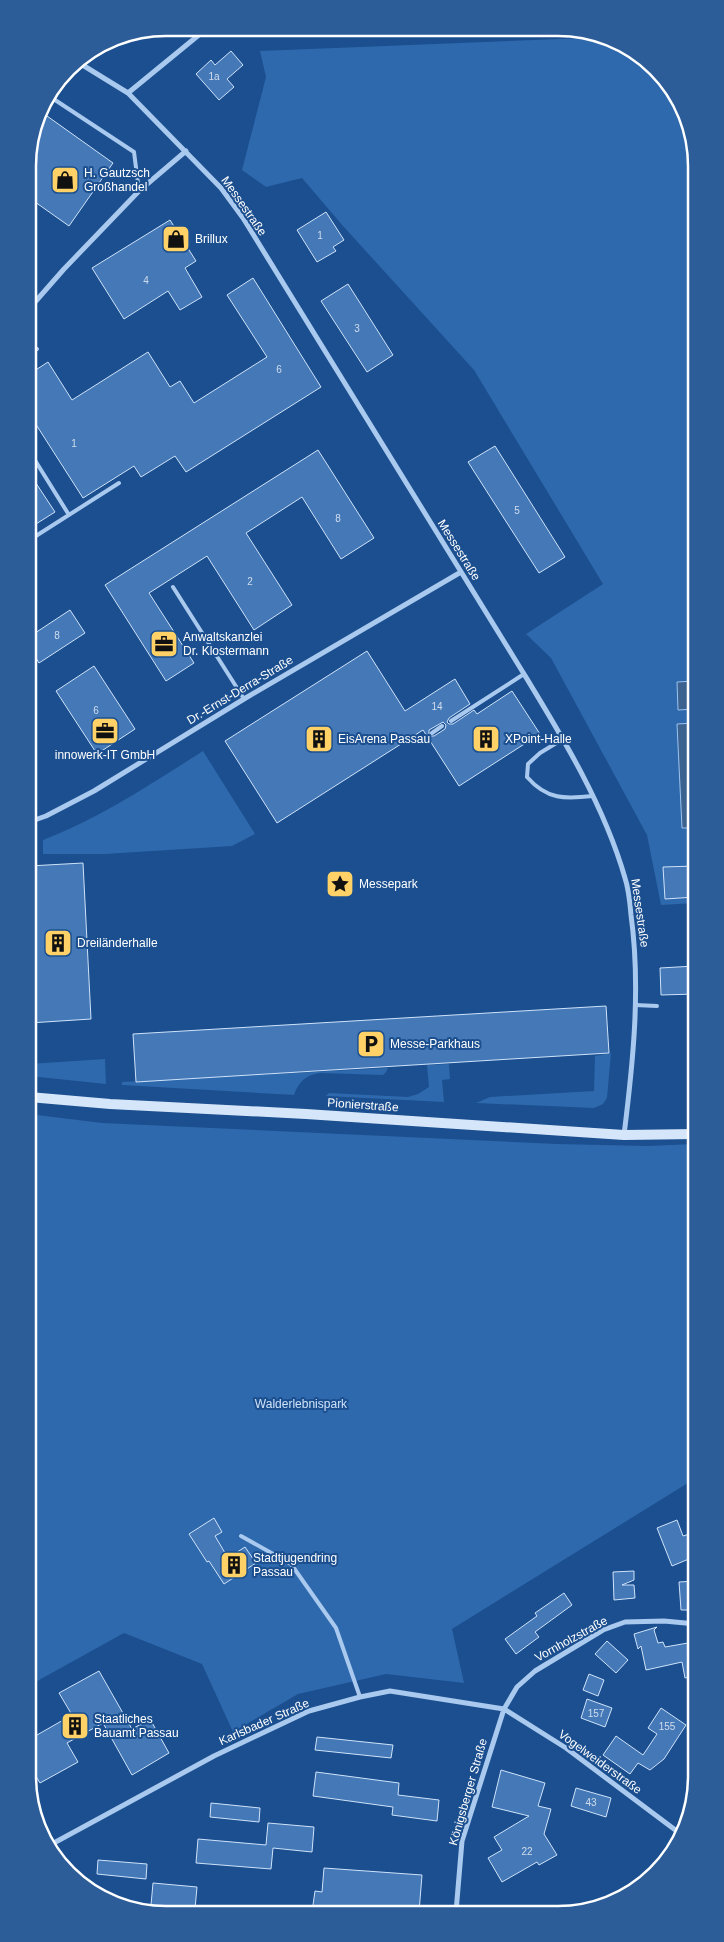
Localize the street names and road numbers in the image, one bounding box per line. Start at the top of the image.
street label: Messestraße [218,174,270,239]
street label: Messestraße [435,517,483,583]
street label: Dr.-Ernst-Derra-Straße [184,653,296,727]
street label: Messestraße [628,878,652,949]
street label: Pionierstraße [327,1096,399,1114]
street label: Vornholzstraße [532,1613,610,1665]
street label: Karlsbader Straße [217,1696,312,1748]
street label: Vogelweiderstraße [556,1727,645,1797]
street label: Königsberger Straße [446,1737,490,1847]

